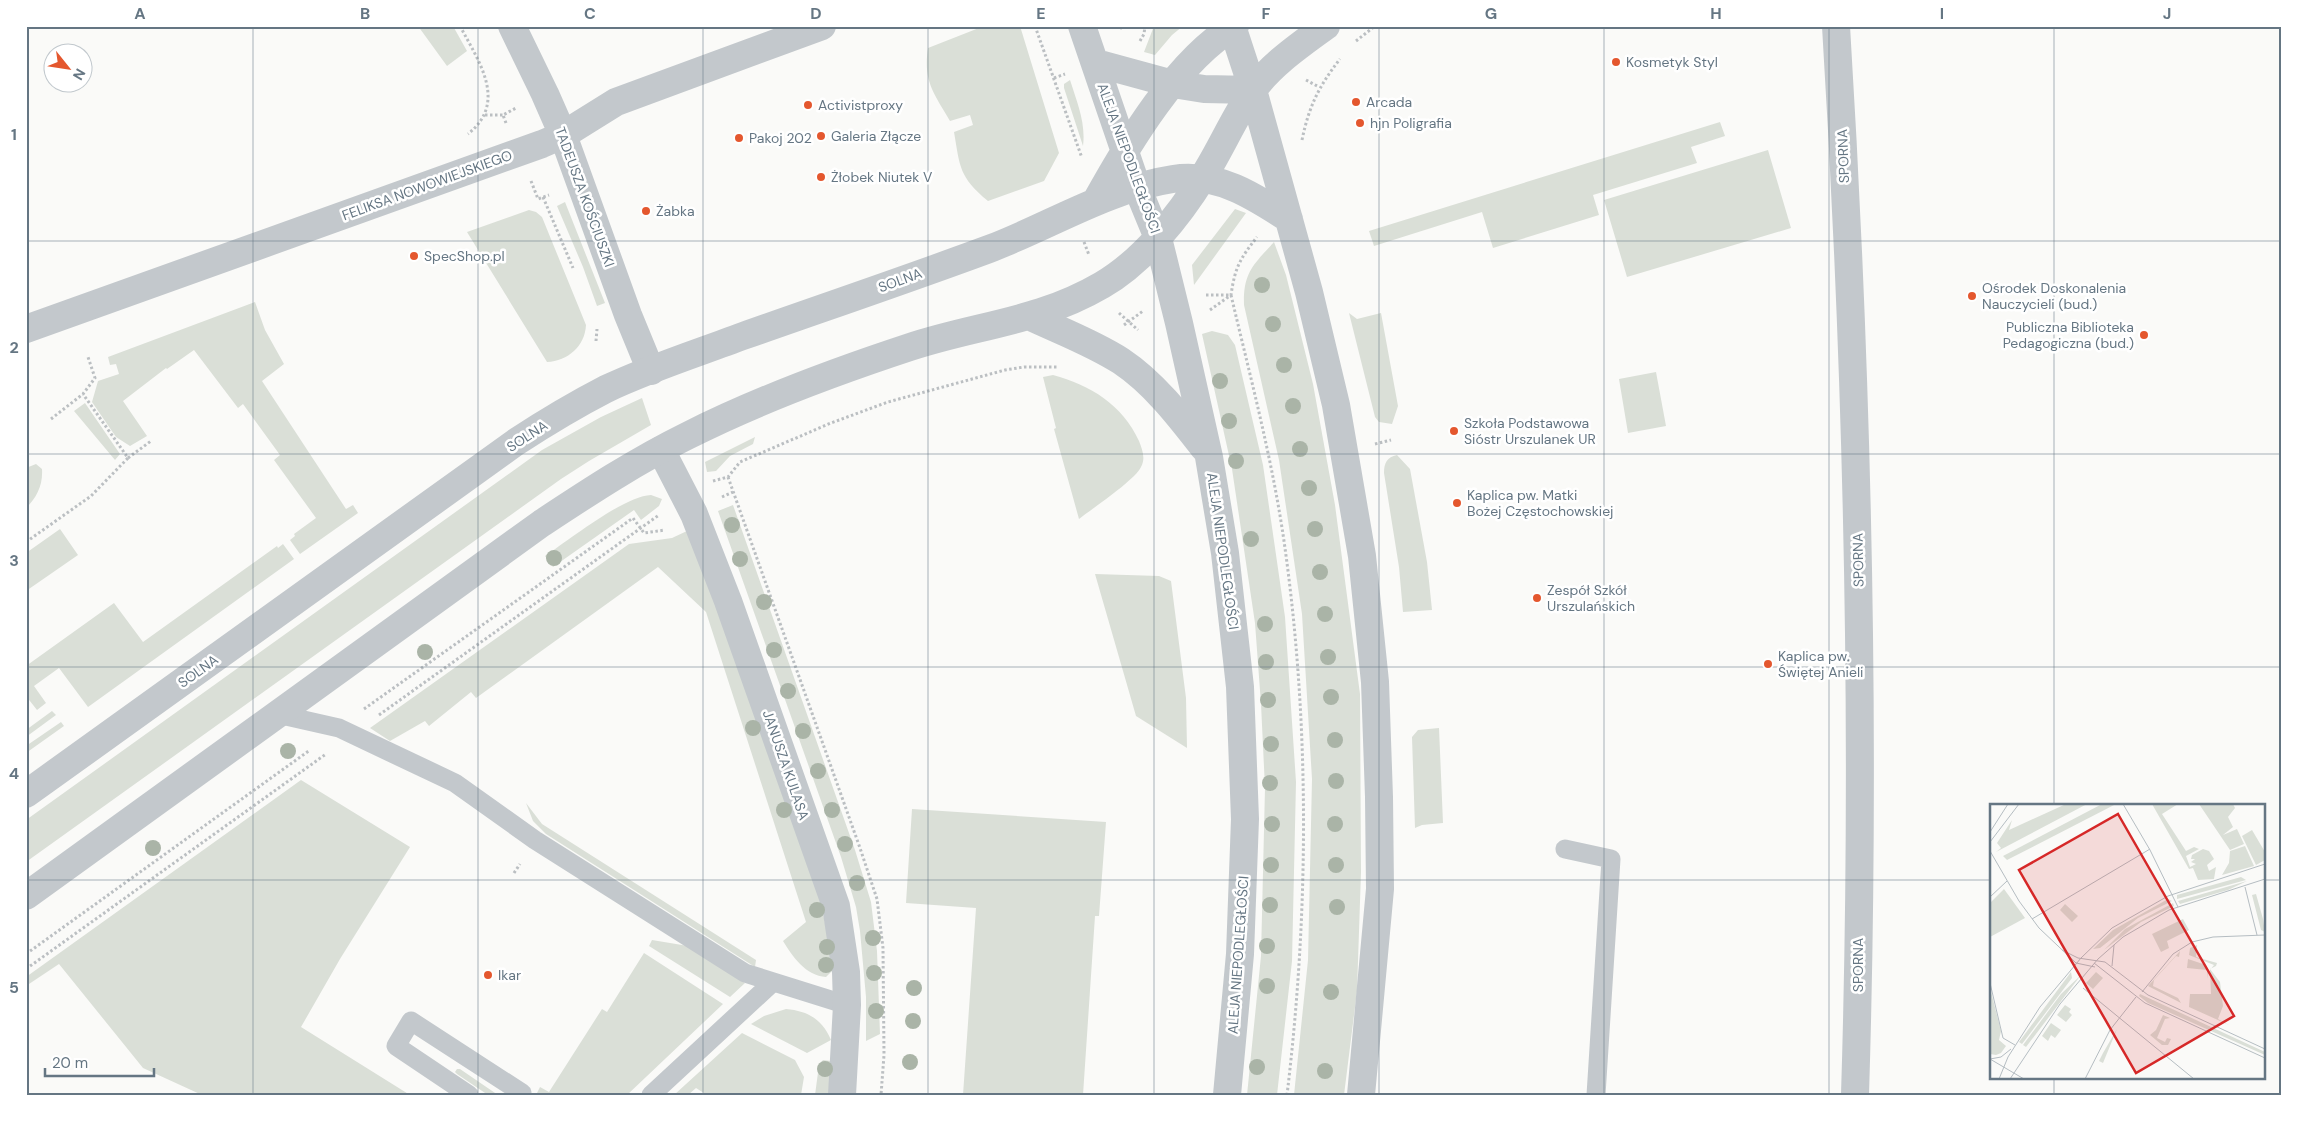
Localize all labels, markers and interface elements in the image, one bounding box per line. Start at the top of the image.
text: A [134,3,146,24]
text: B [360,3,370,24]
text: C [584,3,596,24]
text: D [810,3,822,24]
text: E [1036,3,1046,24]
text: F [1262,3,1271,24]
text: G [1485,3,1497,24]
text: H [1710,3,1722,24]
text: I [1940,3,1944,24]
text: J [2163,3,2171,24]
north arrow [42,42,92,92]
place label: Kosmetyk Styl [1626,53,1718,71]
marker: Kosmetyk Styl [1610,56,1622,68]
text: N [69,66,90,83]
street label: ALEJA NIEPODLEGŁOŚCI [1093,80,1165,236]
place label: Arcada [1366,93,1412,111]
place label: Activistproxy [818,96,903,114]
marker: Arcada [1350,96,1362,108]
marker: Activistproxy [802,99,814,111]
place label: hjn Poligrafia [1370,114,1452,132]
marker: hjn Poligrafia [1354,117,1366,129]
text: 1 [11,124,17,145]
street label: TADEUSZA KOŚCIUSZKI [551,125,619,269]
place label: Galeria Złącze [831,127,921,145]
place label: Pakoj 202 [749,129,812,147]
street label: SPORNA [1833,129,1853,183]
marker: Galeria Złącze [815,130,827,142]
marker: Pakoj 202 [733,132,745,144]
street label: FELIKSA NOWOWIEJSKIEGO [339,146,515,224]
place label: Żłobek Niutek V [831,168,933,186]
marker: Żłobek Niutek V [815,171,827,183]
place label: Żabka [656,202,695,220]
marker: Żabka [640,205,652,217]
place label: SpecShop.pl [424,247,505,265]
marker: SpecShop.pl [408,250,420,262]
street label: SOLNA [876,264,924,296]
place label: Ośrodek Doskonalenia Nauczycieli (bud.) [1982,279,2126,313]
marker: Ośrodek Doskonalenia Nauczycieli (bud.) [1966,290,1978,302]
place label: Publiczna Biblioteka Pedagogiczna (bud.) [2003,318,2134,352]
marker: Publiczna Biblioteka Pedagogiczna (bud.) [2138,329,2150,341]
text: 2 [9,337,19,358]
place label: Szkoła Podstawowa Sióstr Urszulanek UR [1464,414,1596,448]
street label: SOLNA [503,416,551,456]
marker: Szkoła Podstawowa Sióstr Urszulanek UR [1448,425,1460,437]
street label: ALEJA NIEPODLEGŁOŚCI [1203,471,1243,631]
place label: Kaplica pw. Matki Bożej Częstochowskiej [1467,486,1614,520]
marker: Kaplica pw. Matki Bożej Częstochowskiej [1451,497,1463,509]
street label: SPORNA [1849,533,1867,587]
text: 3 [9,550,19,571]
place label: Zespół Szkół Urszulańskich [1547,581,1635,615]
marker: Zespół Szkół Urszulańskich [1531,592,1543,604]
place label: Kaplica pw. Świętej Anieli [1778,647,1863,681]
street label: SOLNA [174,650,222,692]
marker: Kaplica pw. Świętej Anieli [1762,658,1774,670]
street label: JANUSZA KULASA [759,708,813,822]
text: 4 [9,763,19,784]
inset map [1990,804,2264,1078]
street label: ALEJA NIEPODLEGŁOŚCI [1223,875,1253,1035]
street label: SPORNA [1849,938,1867,992]
place label: Ikar [498,966,521,984]
marker: Ikar [482,969,494,981]
text: 5 [9,977,19,998]
scale bar [45,1046,154,1078]
text: 20 m [52,1053,88,1073]

